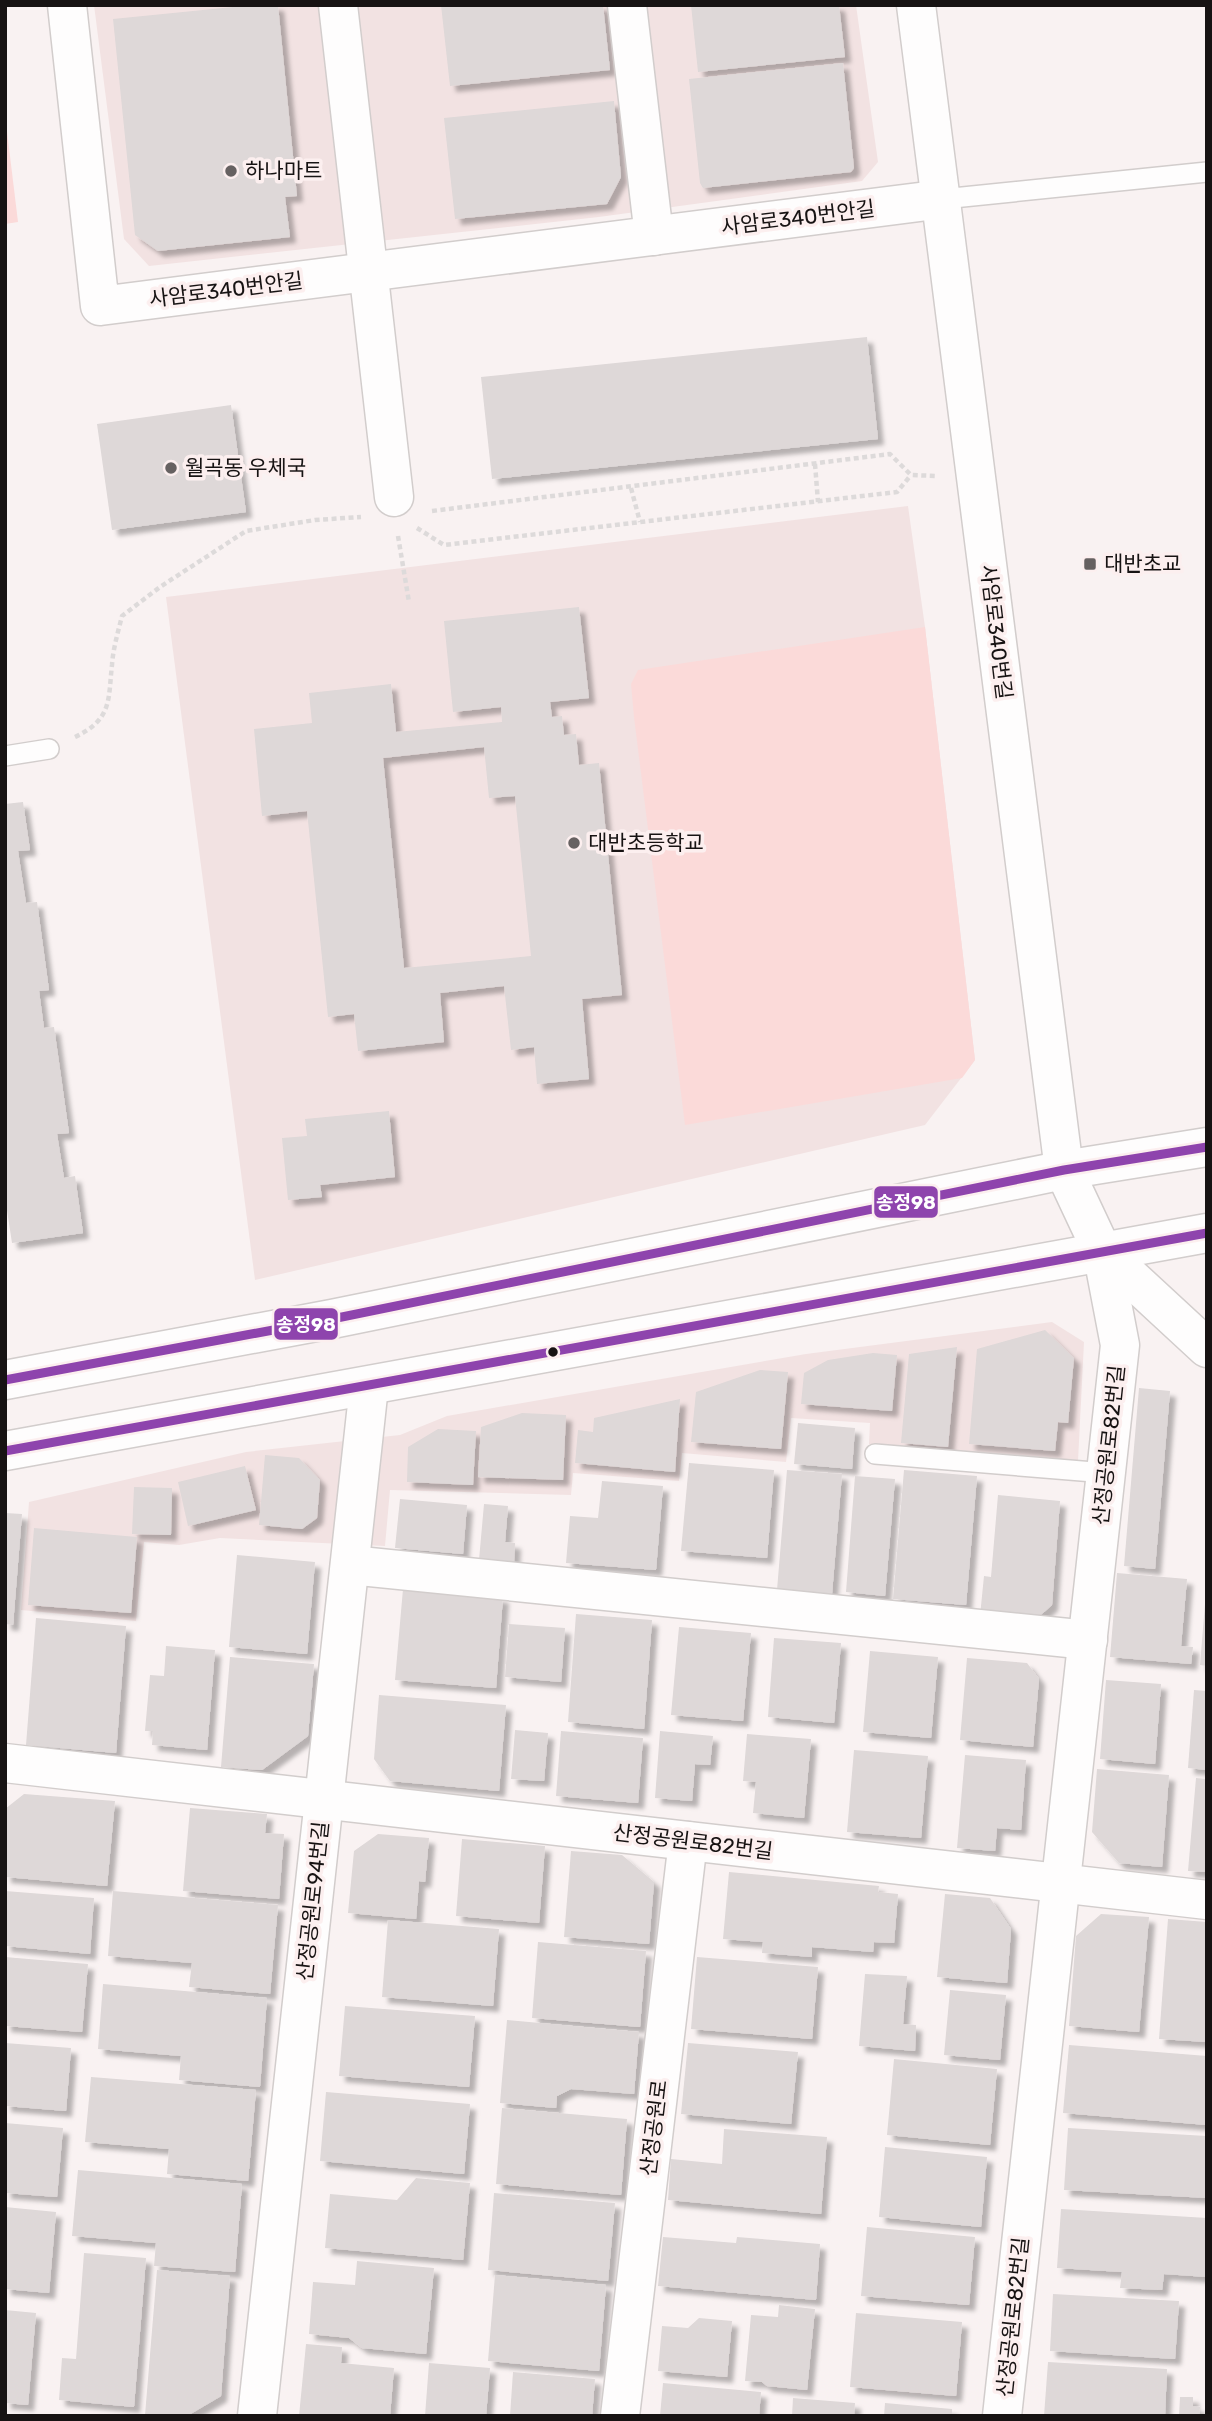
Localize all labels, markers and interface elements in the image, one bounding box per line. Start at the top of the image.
place label: 하나마트 [245,158,322,183]
marker: 하나마트 [223,163,239,179]
street label: 사암로340번안길 [720,196,876,239]
street label: 사암로340번안길 [148,268,304,311]
place label: 월곡동 우체국 [185,455,306,480]
marker: 월곡동 우체국 [163,460,179,476]
place label: 대반초교 [1104,551,1181,576]
marker: 대반초교 [1082,556,1098,572]
street label: 사암로340번길 [976,563,1017,701]
place label: 대반초등학교 [588,830,704,855]
marker: 대반초등학교 [566,835,582,851]
line badge: 송정98 [873,1185,939,1219]
text: 송정98 [876,1191,936,1214]
line badge: 송정98 [273,1307,339,1341]
text: 송정98 [276,1313,336,1336]
unlabelled marker [546,1345,560,1359]
street label: 산정공원로82번길 [1088,1364,1129,1526]
street label: 산정공원로82번길 [612,1819,774,1864]
street label: 산정공원로94번길 [292,1820,333,1982]
street label: 산정공원로 [635,2078,672,2177]
street label: 산정공원로82번길 [992,2236,1033,2398]

